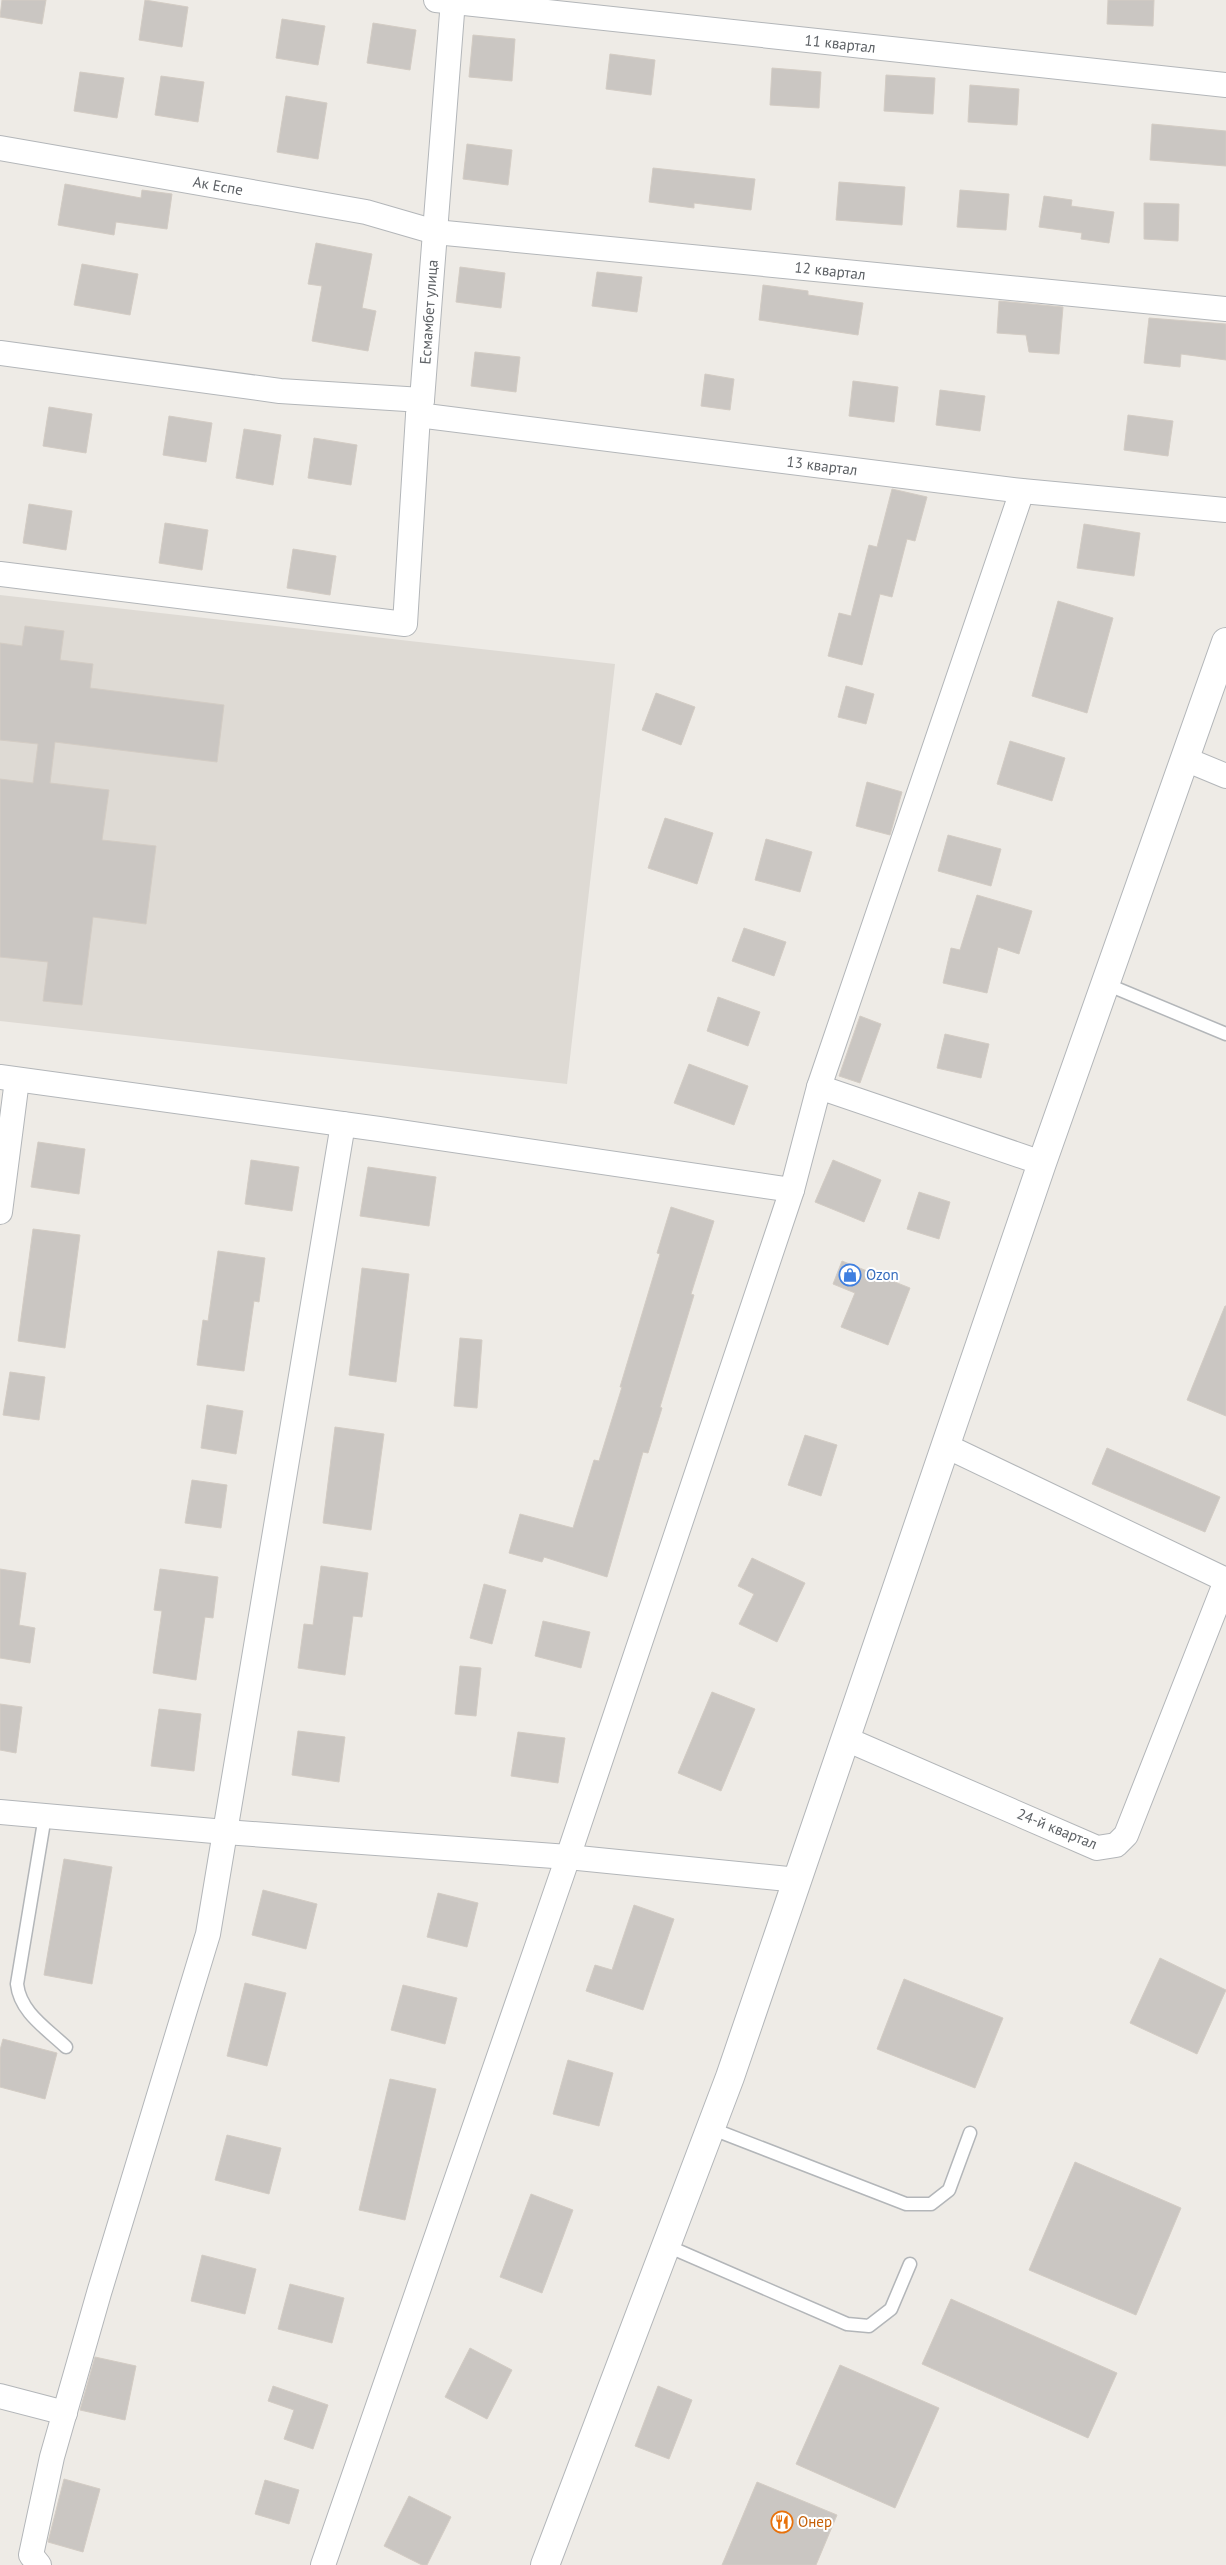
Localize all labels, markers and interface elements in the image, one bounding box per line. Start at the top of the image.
street label: 11 квартал [804,30,876,57]
street label: Ак Еспе [192,172,245,199]
street label: 12 квартал [794,257,866,284]
street label: Есмамбет улица [415,259,442,365]
street label: 13 квартал [786,452,859,479]
shop icon: Ozon [838,1263,862,1287]
place label: Ozon [866,1265,899,1284]
street label: 24-й квартал [1014,1804,1100,1853]
restaurant icon: Онер [770,2510,794,2534]
place label: Онер [798,2512,832,2531]

